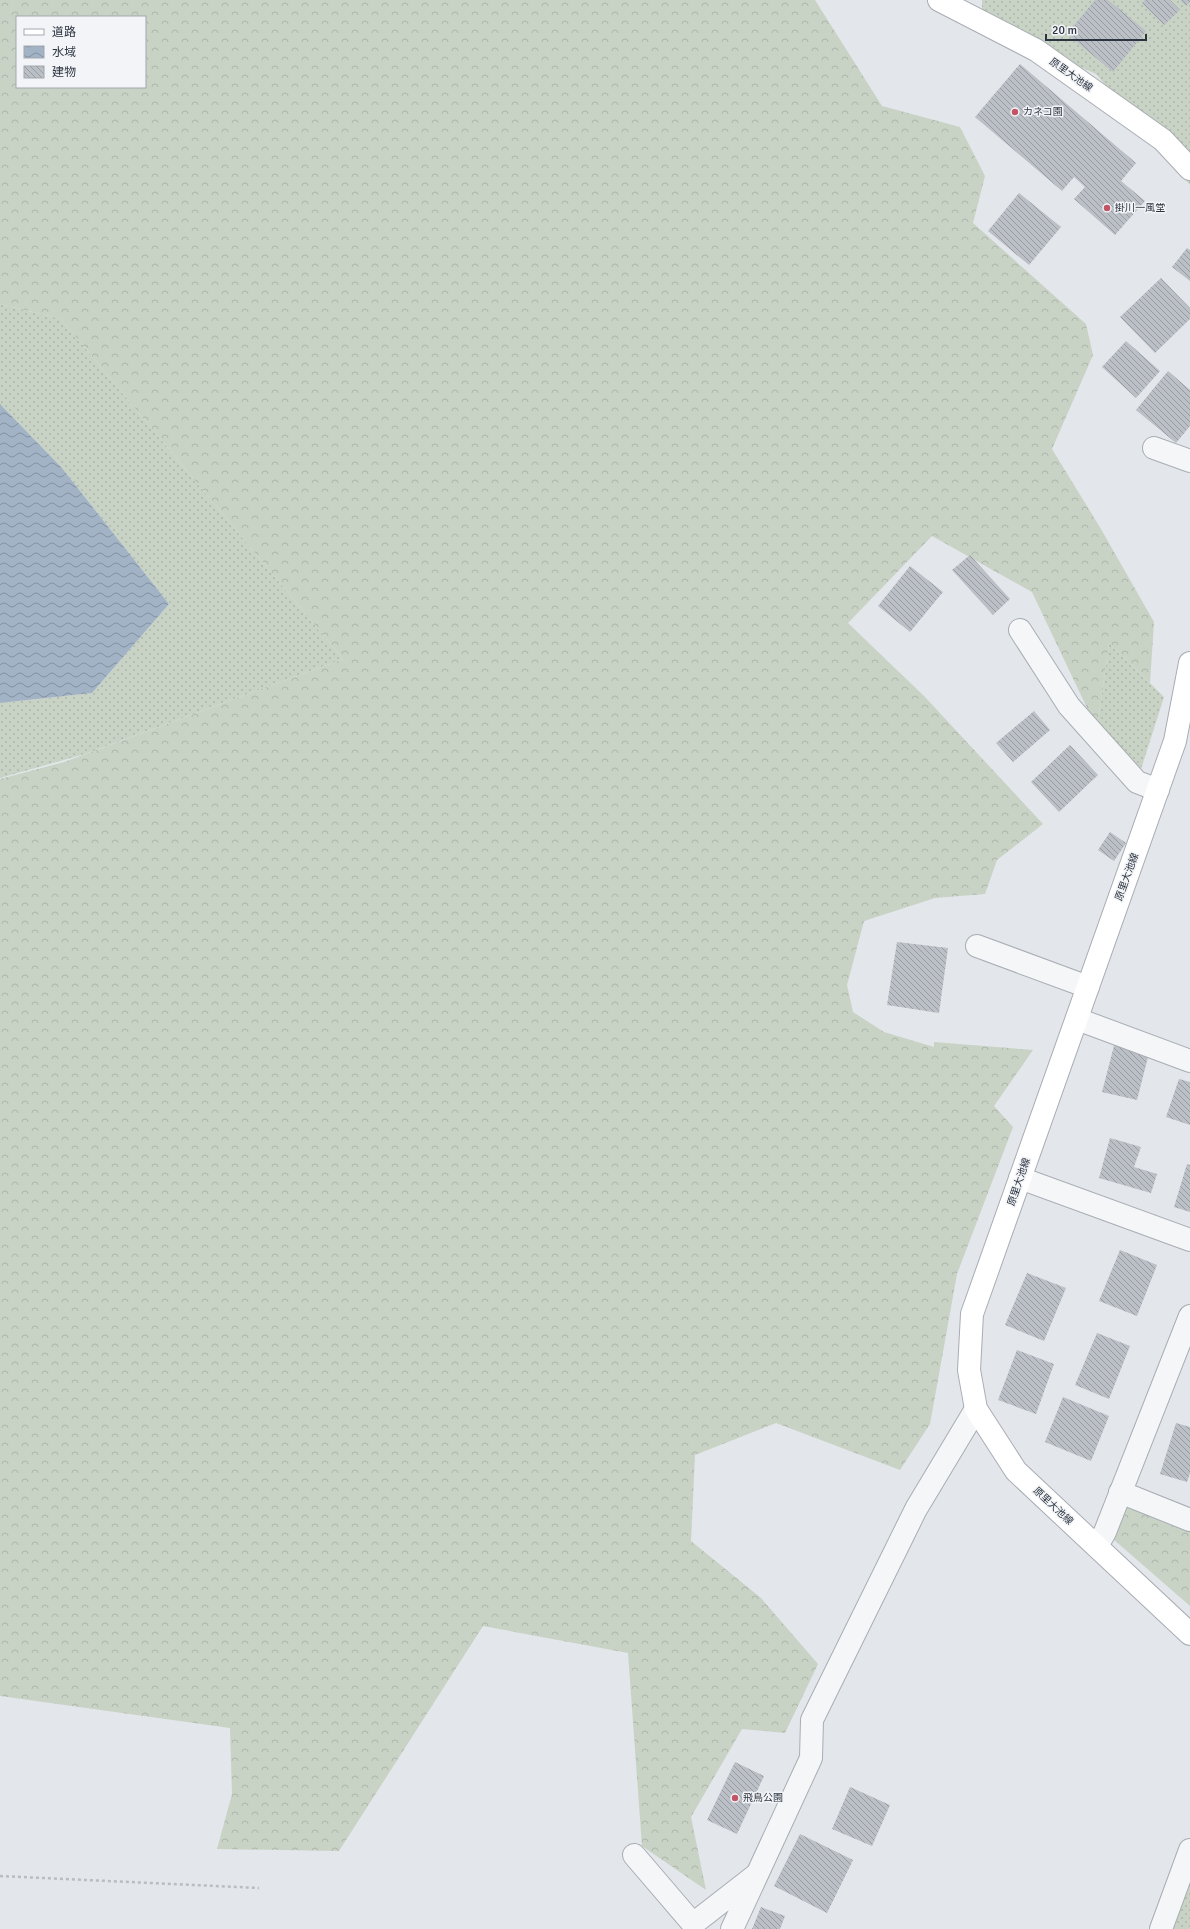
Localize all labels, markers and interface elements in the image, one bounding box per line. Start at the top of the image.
legend [16,16,146,88]
scale bar [1046,16,1146,42]
text: 20 m [1052,23,1077,38]
text: 道路 [52,25,76,40]
text: 水域 [52,45,76,60]
street label: 原里大池線 [1047,56,1095,94]
text: 建物 [52,65,76,80]
place label: カネコ園 [1023,106,1063,118]
marker: カネコ園 [1010,107,1020,117]
place label: 掛川一風堂 [1115,202,1165,214]
marker: 掛川一風堂 [1102,203,1112,213]
street label: 原里大池線 [1113,851,1141,903]
street label: 原里大池線 [1005,1156,1033,1208]
street label: 原里大池線 [1031,1485,1075,1527]
place label: 飛鳥公園 [743,1792,783,1804]
marker: 飛鳥公園 [730,1793,740,1803]

